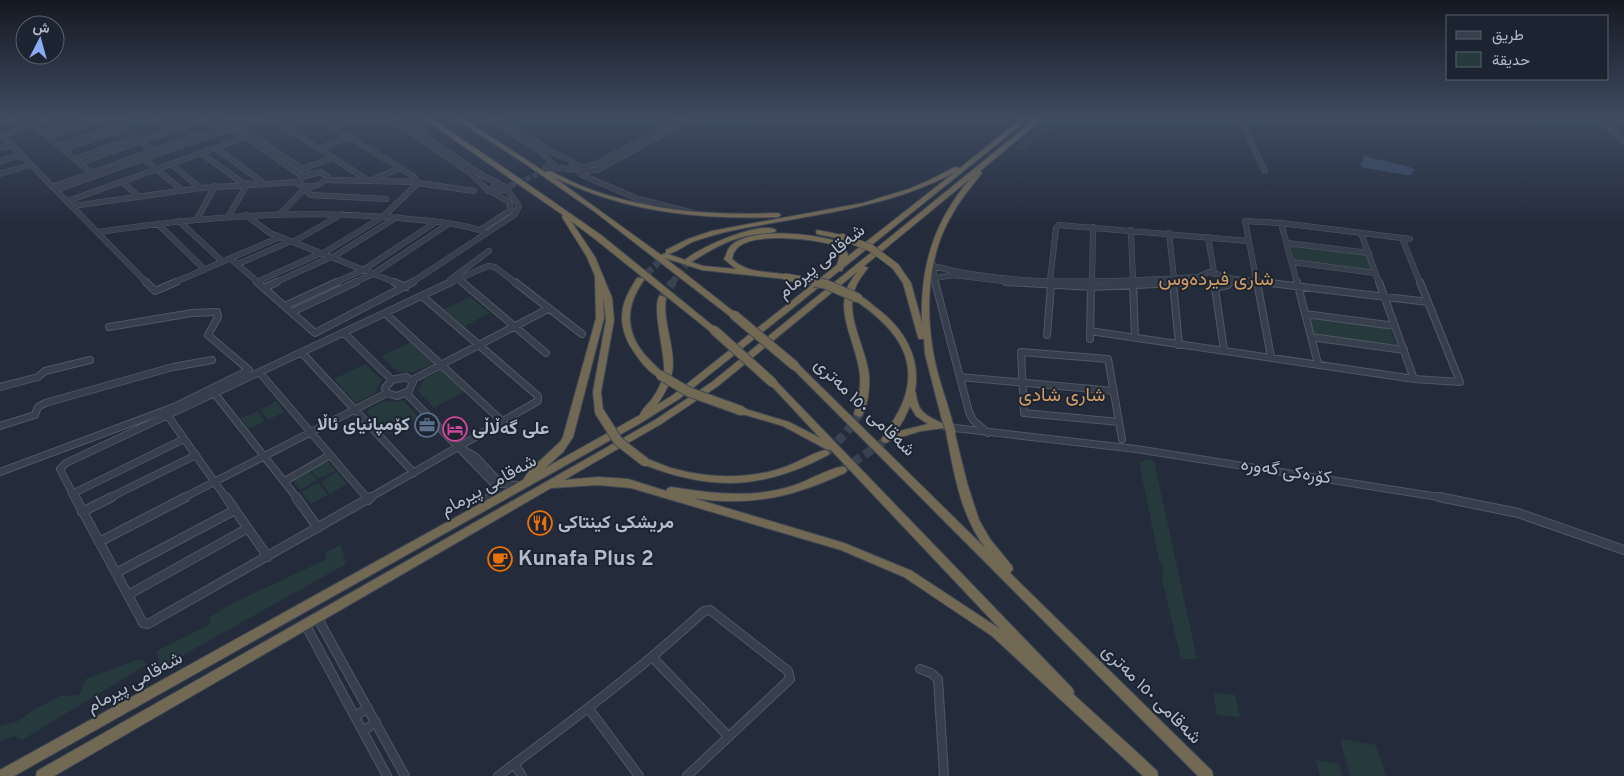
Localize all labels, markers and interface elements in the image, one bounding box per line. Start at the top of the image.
north arrow [15,15,65,65]
legend [1446,15,1609,80]
text: ش [32,19,51,38]
text: طريق [1492,27,1524,46]
text: حديقة [1492,52,1530,71]
street label: شەقامی پیرمام [773,220,871,304]
district label: شاری فیردەوس [1158,268,1274,292]
street label: شەقامی ١٥٠ مەتری [808,354,920,462]
district label: شاری شادی [1019,384,1105,408]
office icon: کۆمپانیای ئاڵا [414,412,440,438]
place label: کۆمپانیای ئاڵا [317,413,410,437]
hotel icon: علی گەڵاڵی [442,416,468,442]
place label: علی گەڵاڵی [472,417,549,441]
street label: شەقامی پیرمام [437,450,541,522]
street label: کۆرەکی گەورە [1239,453,1333,491]
restaurant icon: مریشکی کینتاکی [527,510,553,536]
place label: مریشکی کینتاکی [558,512,674,535]
cafe icon: Kunafa Plus 2 [487,546,513,572]
place label: Kunafa Plus 2 [518,546,654,573]
street label: شەقامی ١٥٠ مەتری [1096,640,1206,750]
street label: شەقامی پیرمام [83,647,187,719]

